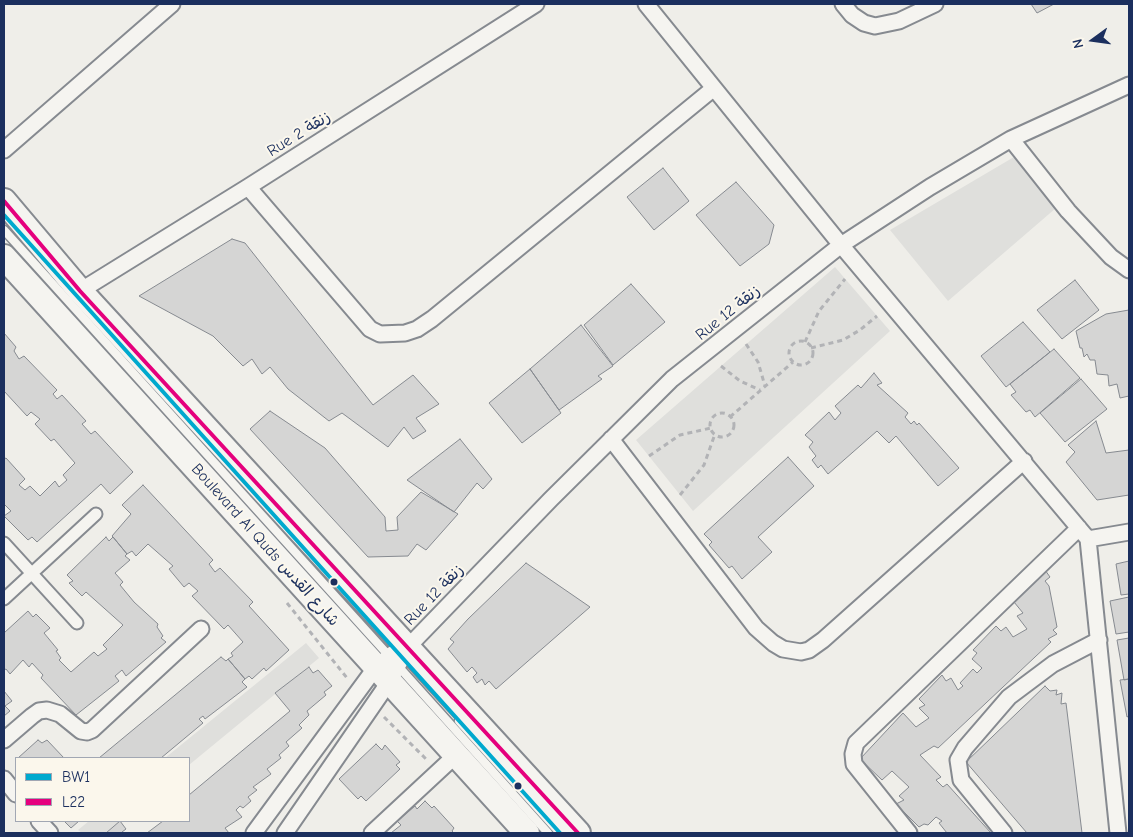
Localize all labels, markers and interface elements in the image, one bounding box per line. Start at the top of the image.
north arrow [1068,15,1118,65]
text: N [1069,37,1087,50]
street label: Rue 2 زنقة [264,107,334,161]
street label: Rue 12 زنقة [692,281,764,345]
street label: Boulevard Al Quds شارع القدس [187,460,343,630]
street label: Rue 12 زنقة [400,561,468,629]
unlabelled marker [329,577,339,587]
legend [15,757,190,822]
text: BW1 [62,768,90,786]
unlabelled marker [513,781,523,791]
text: L22 [62,793,85,811]

